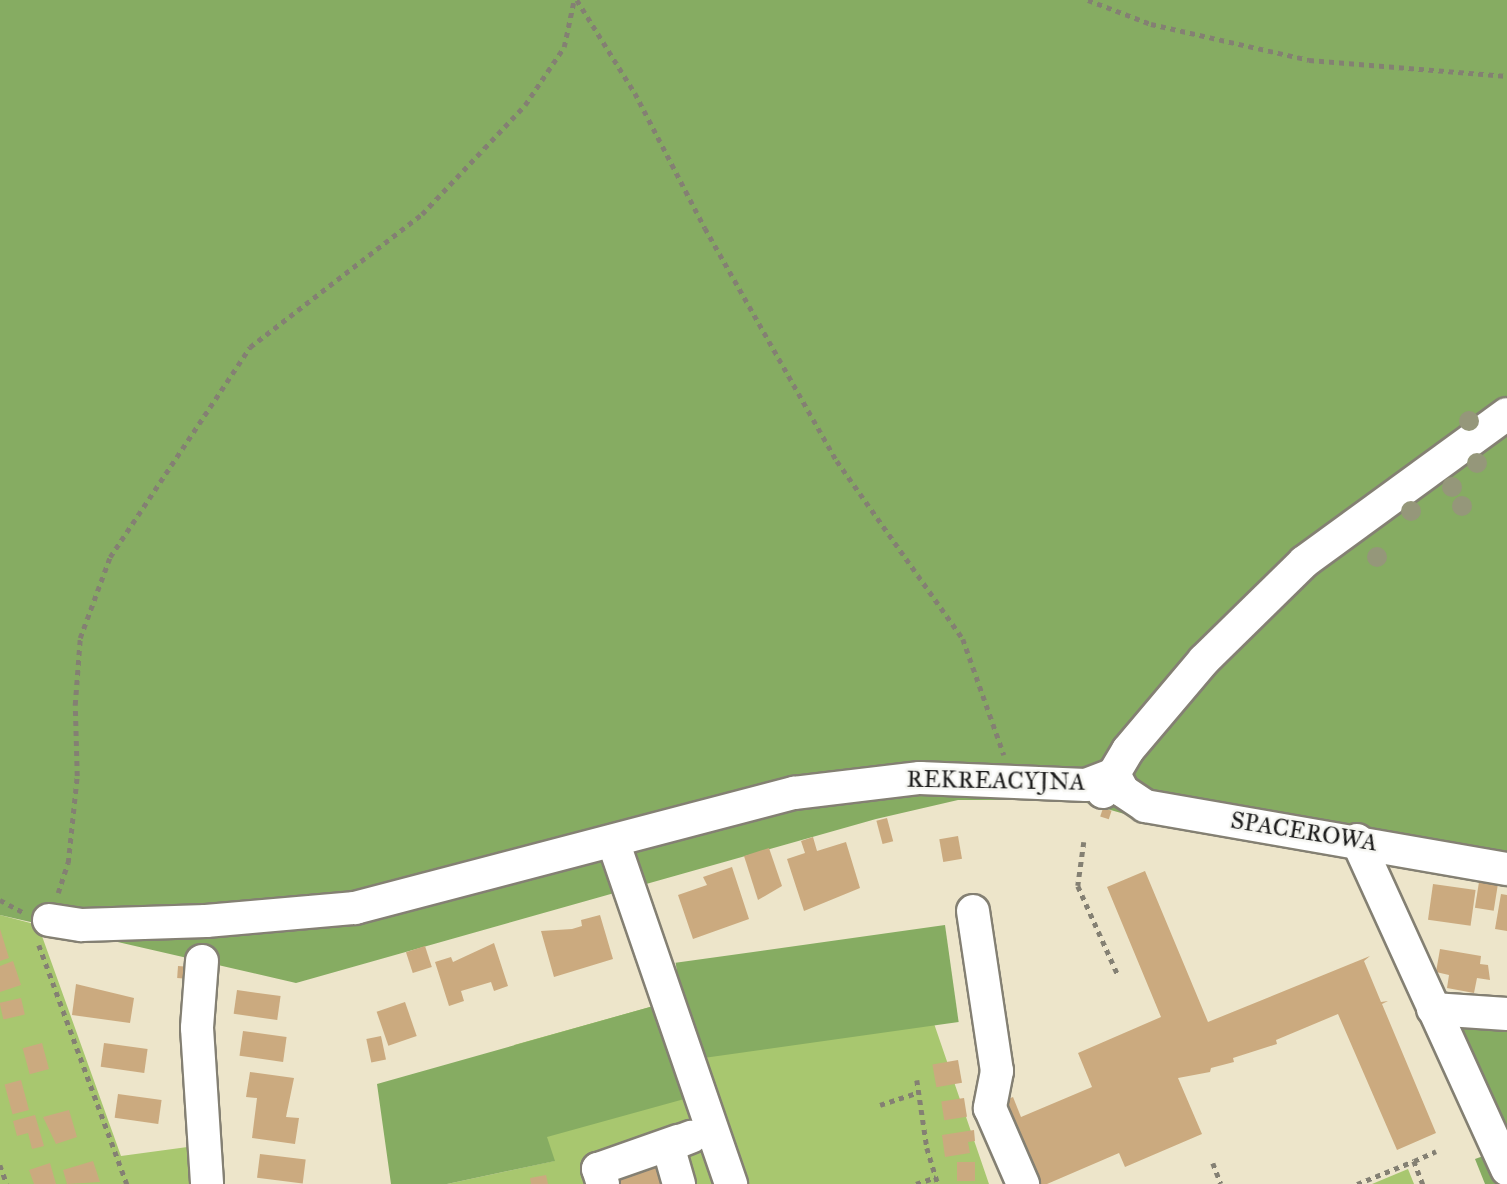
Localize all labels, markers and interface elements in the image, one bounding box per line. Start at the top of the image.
street label: REKREACYJNA [906,765,1086,797]
street label: SPACEROWA [1228,806,1380,858]

